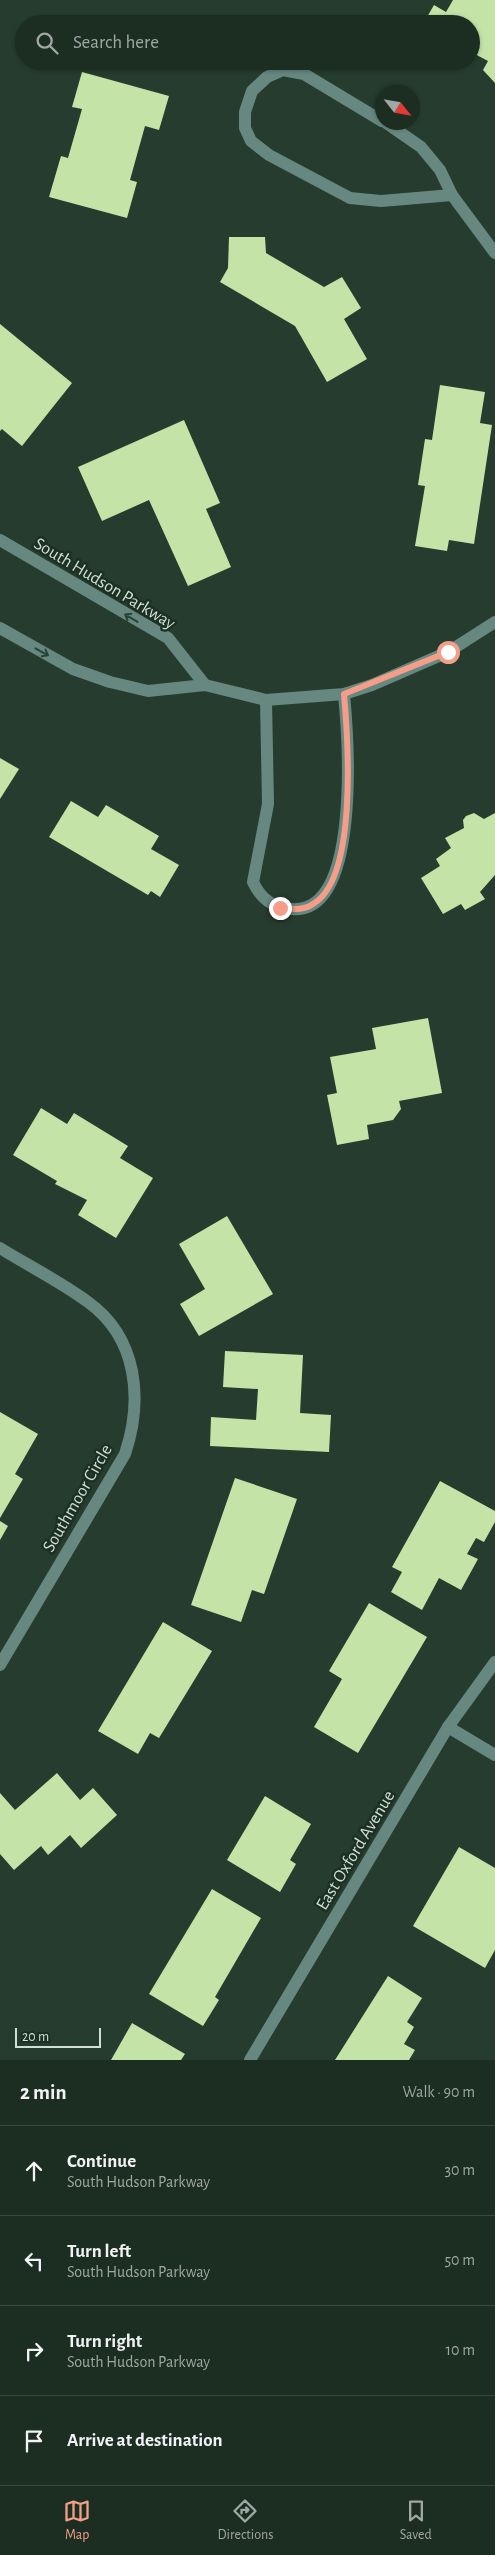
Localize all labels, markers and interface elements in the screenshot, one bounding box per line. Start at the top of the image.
search box [15,15,480,70]
icon: search [33,29,61,57]
text: Search here [73,33,159,52]
north arrow [375,85,420,130]
street label: South Hudson Parkway [31,535,178,633]
one-way arrow [125,613,139,623]
route start [437,641,460,664]
one-way arrow [35,647,50,657]
route end [269,897,292,920]
street label: Southmoor Circle [40,1442,116,1555]
street label: East Oxford Avenue [313,1788,398,1913]
scale bar [15,2025,101,2048]
text: 20 m [22,2030,49,2044]
text: 2 min [20,2082,67,2103]
text: Walk · 90 m [403,2084,475,2100]
text: Continue [67,2152,136,2171]
icon: ahead [20,2157,48,2185]
text: 30 m [445,2162,475,2178]
text: South Hudson Parkway [67,2174,210,2190]
text: Turn left [67,2242,131,2261]
icon: left [20,2247,48,2275]
text: 50 m [444,2252,475,2268]
text: South Hudson Parkway [67,2264,210,2280]
text: Turn right [67,2332,142,2351]
icon: right [20,2337,48,2365]
text: 10 m [446,2342,475,2358]
text: South Hudson Parkway [67,2354,210,2370]
icon: arrive [20,2427,48,2455]
text: Arrive at destination [67,2431,223,2450]
tab: Map [63,2497,91,2544]
tab: Directions [218,2497,273,2544]
tab: Saved [400,2497,432,2544]

